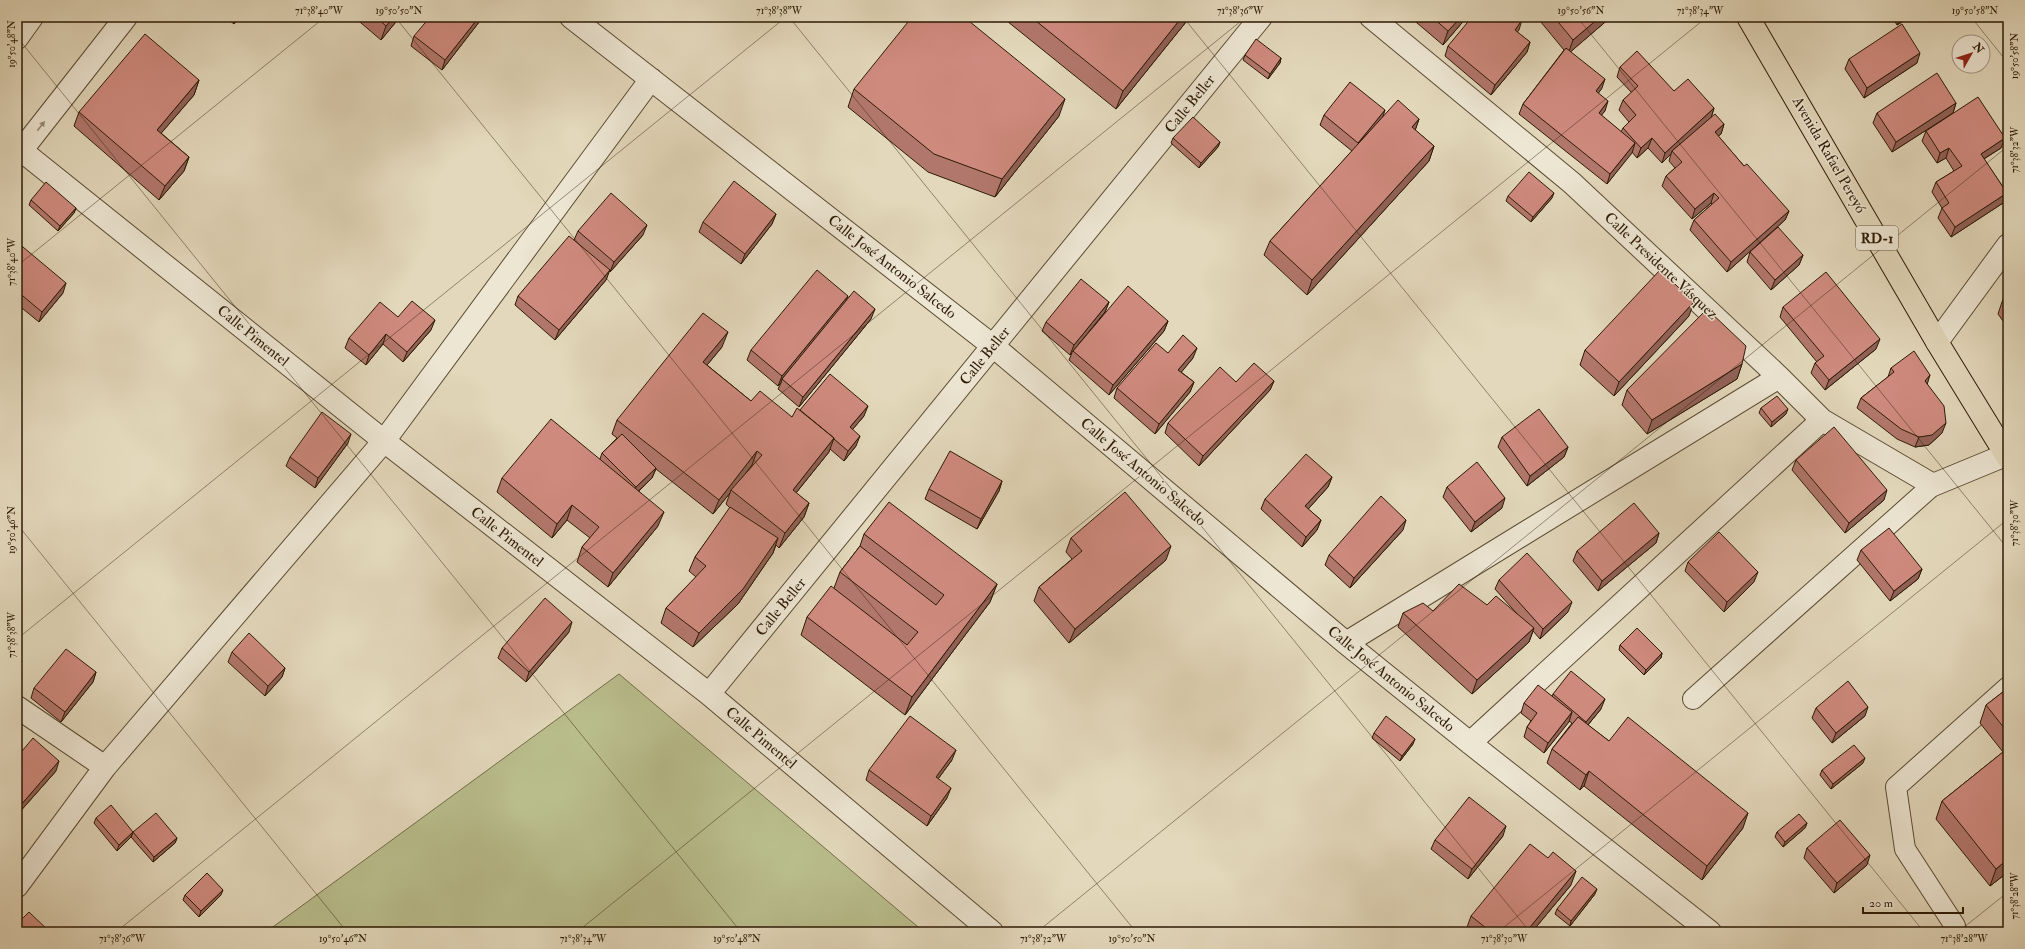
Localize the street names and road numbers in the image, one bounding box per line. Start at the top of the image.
street label: Calle Beller [1161,71,1220,137]
street label: Avenida Rafael Pereyó [1787,92,1870,217]
street label: Calle Presidente Vásquez [1600,208,1722,324]
street label: Calle José Antonio Salcedo [823,211,960,324]
road number: RD-1 [1856,226,1898,250]
street label: Calle Pimentel [213,301,293,371]
street label: Calle Beller [956,323,1015,389]
street label: Calle José Antonio Salcedo [1076,414,1210,531]
street label: Calle Pimentel [467,503,547,571]
street label: Calle Beller [752,574,811,640]
street label: Calle José Antonio Salcedo [1323,622,1458,737]
street label: Calle Pimentel [721,703,801,773]

